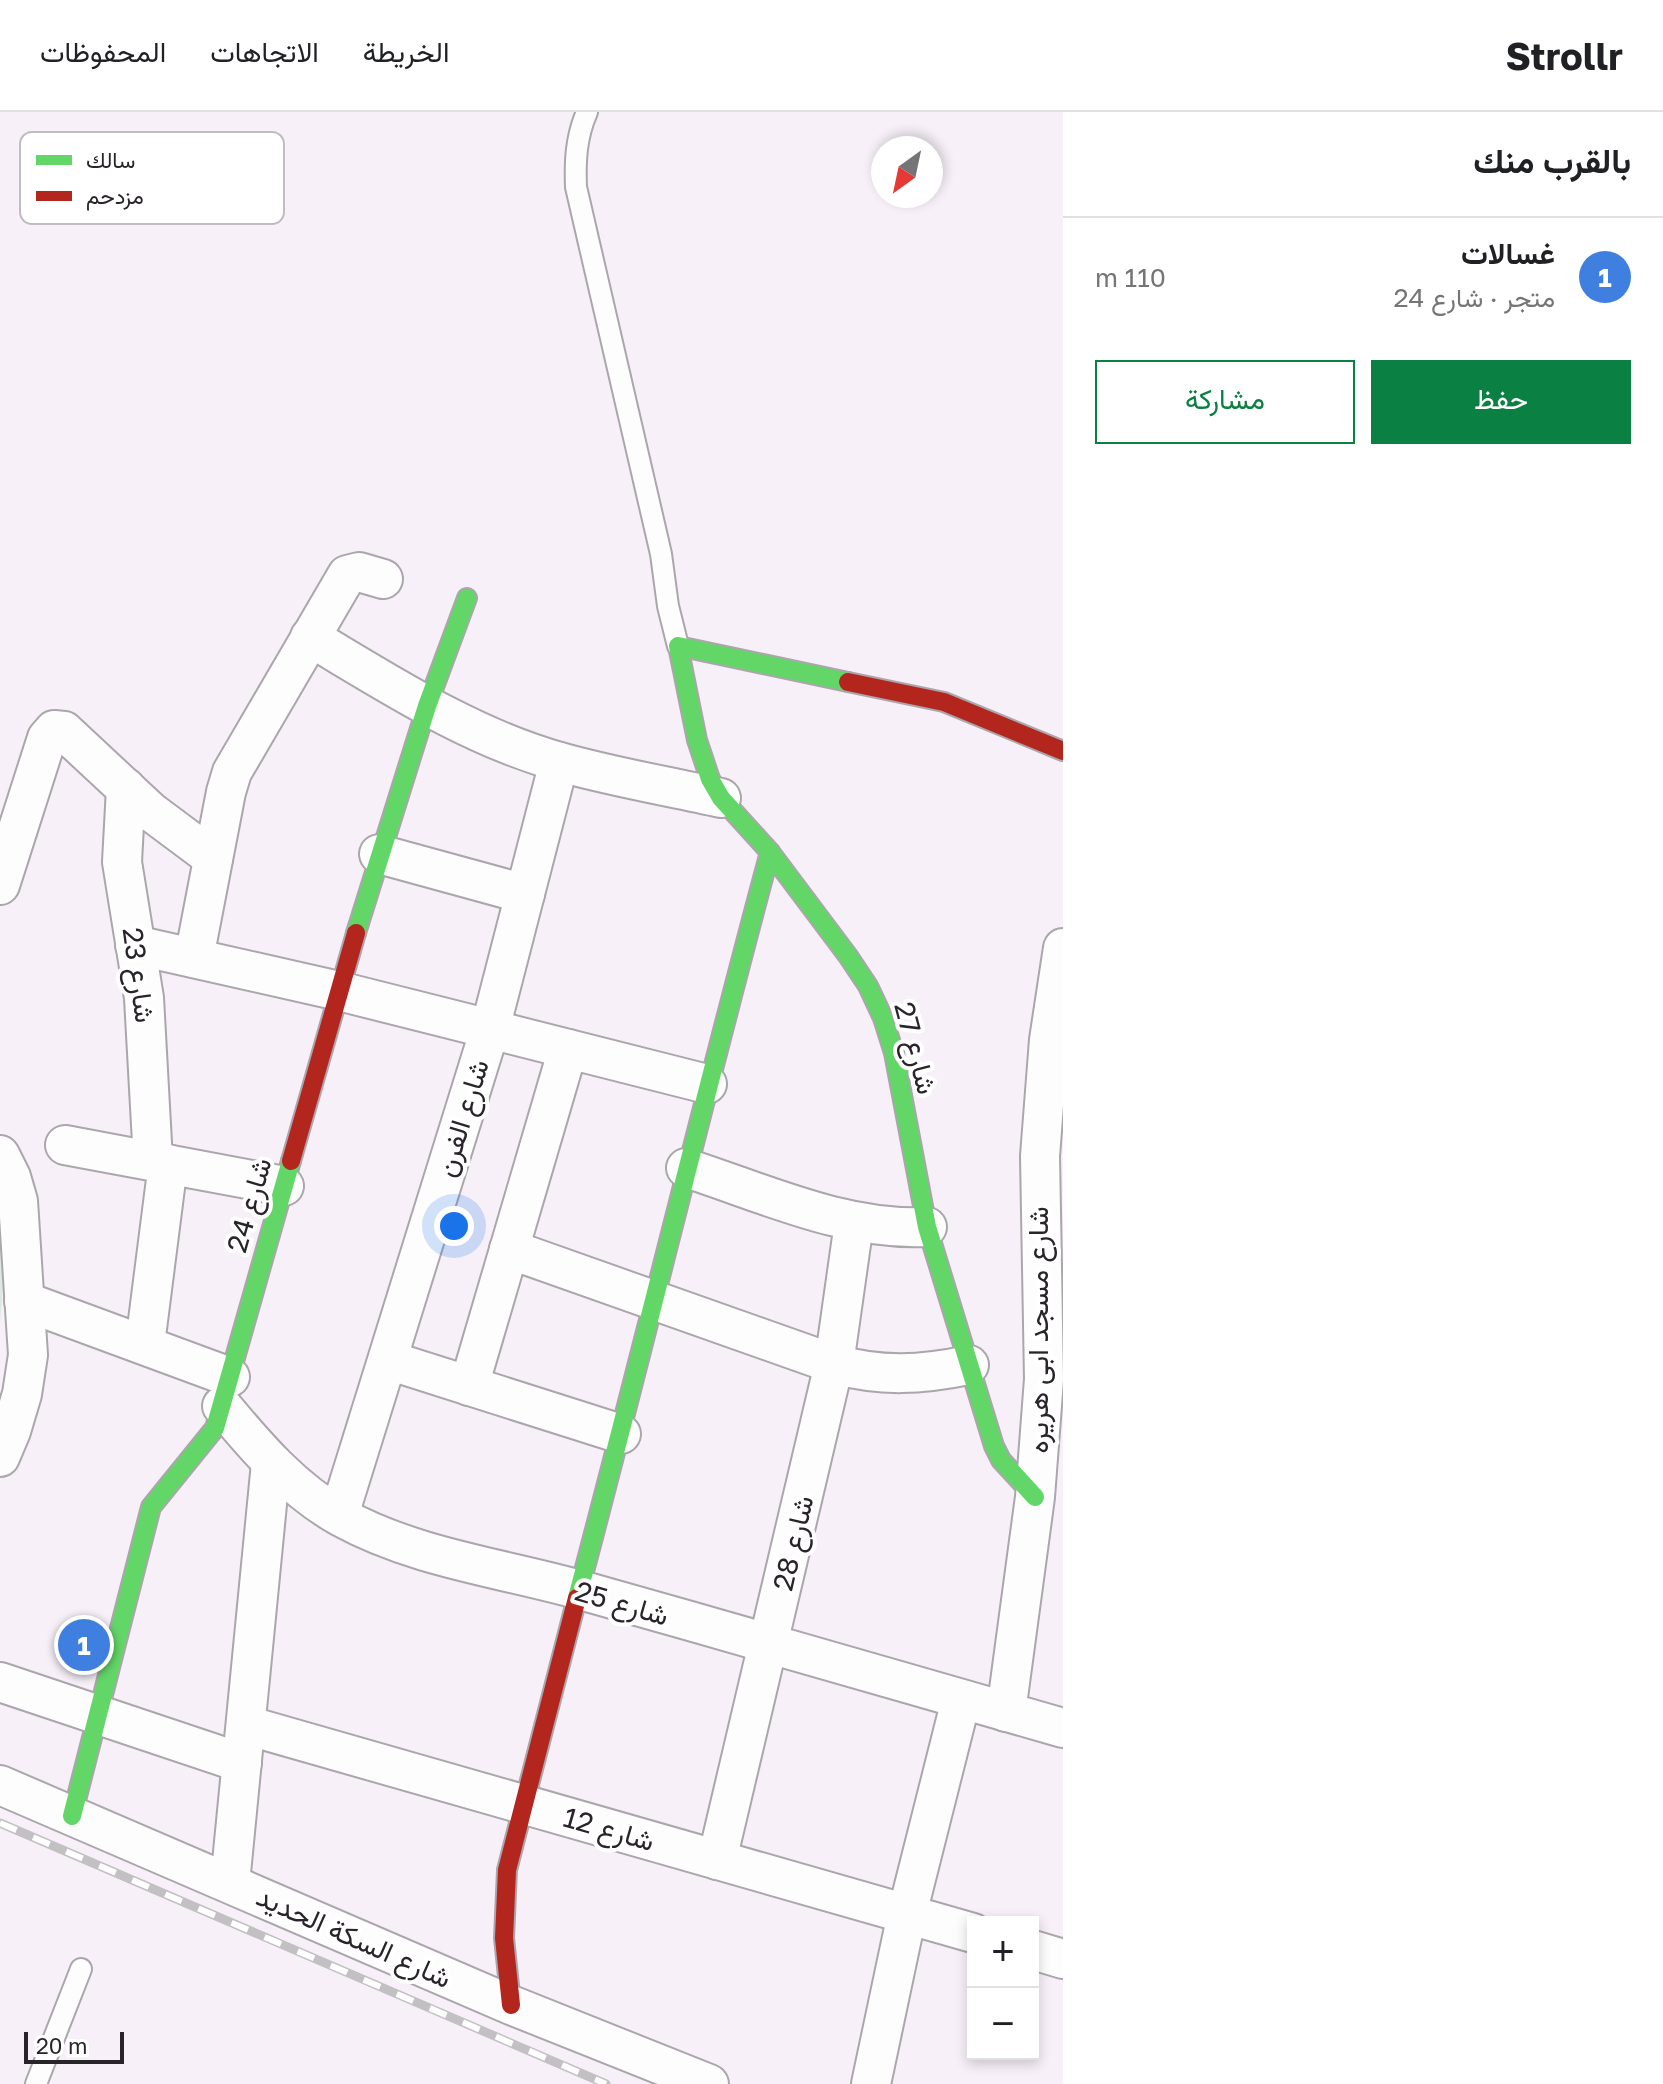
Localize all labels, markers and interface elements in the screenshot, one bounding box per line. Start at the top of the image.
text: Strollr [1505,33,1623,78]
text: المحفوظات [40,35,166,68]
text: الاتجاهات [210,35,319,68]
text: الخريطة [363,35,449,68]
legend [20,132,284,224]
north arrow [871,136,943,208]
text: بالقرب منك [1473,140,1631,180]
text: سالك [86,146,135,173]
text: مزدحم [86,182,144,211]
text: غسالات [1461,235,1555,271]
text: 110 m [1095,262,1166,293]
text: 1 [1598,262,1612,293]
text: متجر · شارع 24 [1394,282,1555,313]
button: مشاركة [1095,360,1355,444]
button: حفظ [1371,360,1631,444]
street label: شارع 23 [114,925,163,1025]
street label: شارع 27 [885,998,945,1099]
street label: شارع الفرن [428,1055,498,1181]
street label: شارع 24 [219,1154,281,1257]
your location [434,1206,474,1246]
street label: شارع مسجد ابى هريره [1021,1207,1057,1454]
street label: شارع 28 [766,1492,822,1594]
street label: شارع 25 [571,1573,673,1634]
pin: 1 [58,1615,110,1675]
street label: شارع 12 [559,1800,658,1860]
street label: شارع السكة الحديد [251,1879,457,1997]
map controls [967,1916,1039,2060]
button: + [967,1916,1039,1988]
button: − [967,1988,1039,2060]
scale bar [24,2028,124,2064]
text: 20 m [36,2032,87,2059]

